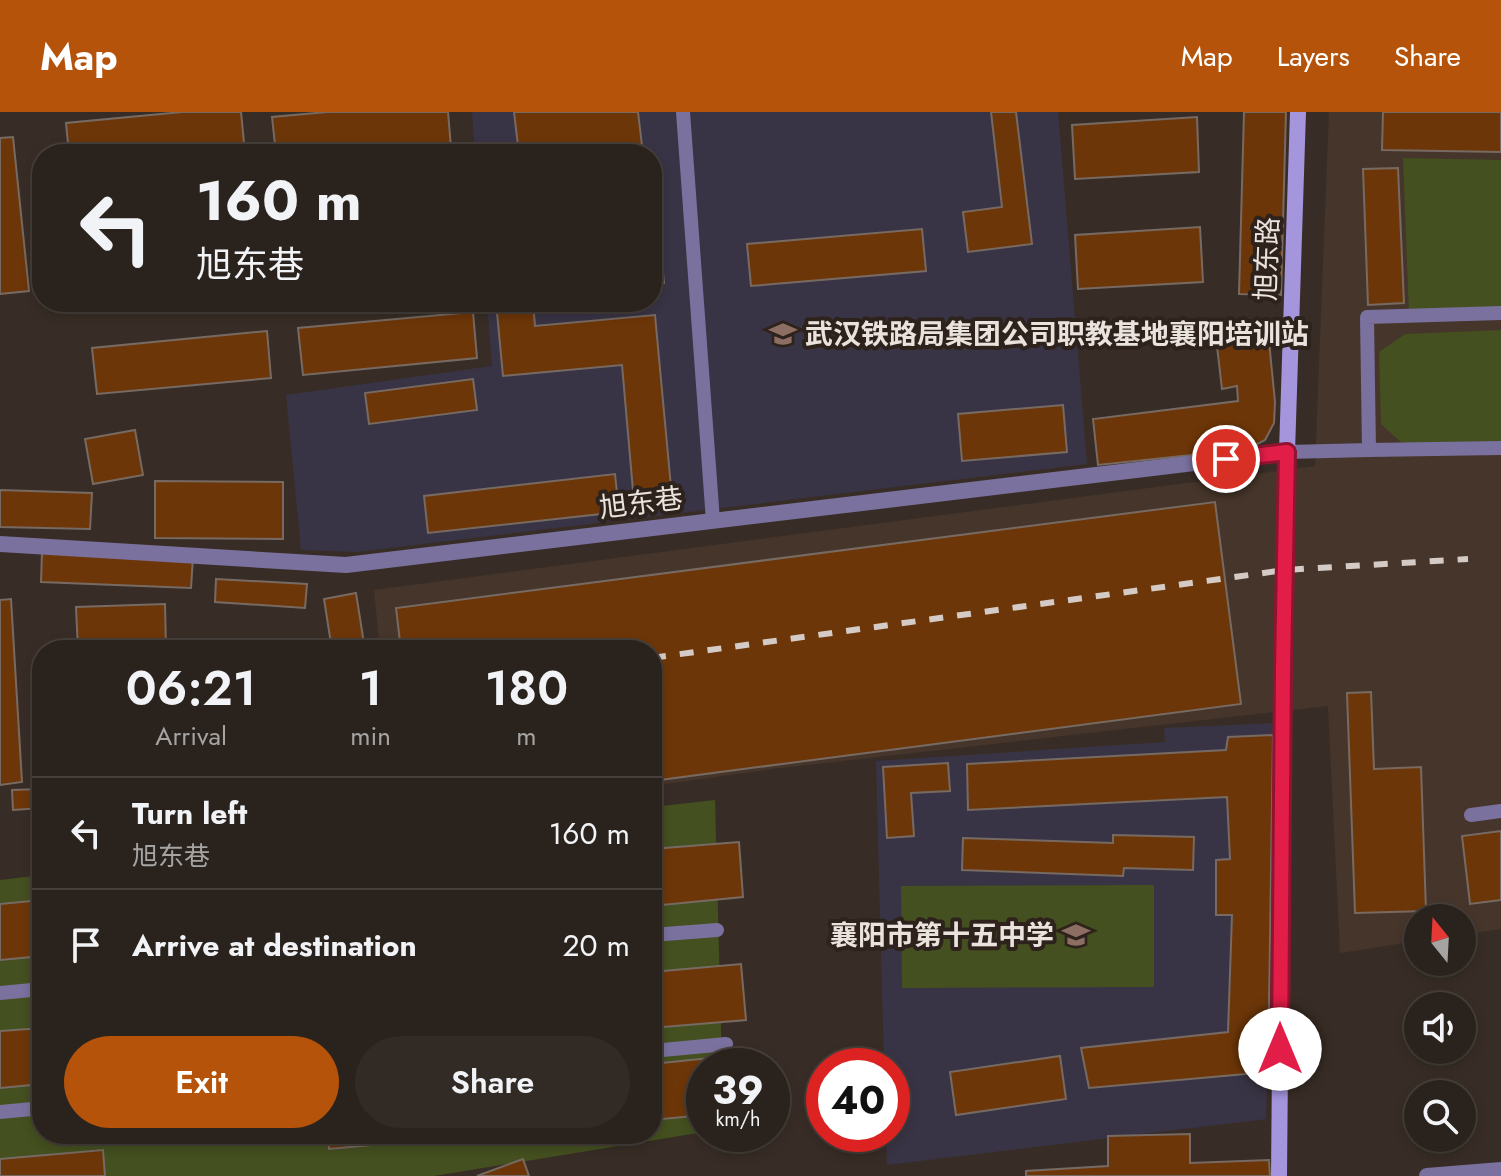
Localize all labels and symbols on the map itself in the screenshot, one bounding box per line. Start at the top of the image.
street label: 旭东路 [1245,216,1289,302]
place label: 武汉铁路局集团公司职教基地襄阳培训站 [805,314,1309,355]
school or university icon: 武汉铁路局集团公司职教基地襄阳培训站 [768,319,798,349]
pin [1192,425,1260,493]
street label: 旭东巷 [597,478,685,528]
north arrow [1404,904,1476,976]
place label: 襄阳市第十五中学 [830,915,1054,956]
school or university icon: 襄阳市第十五中学 [1061,920,1091,950]
position arrow [1238,1007,1322,1091]
speed limit sign: 40 [806,1048,910,1152]

